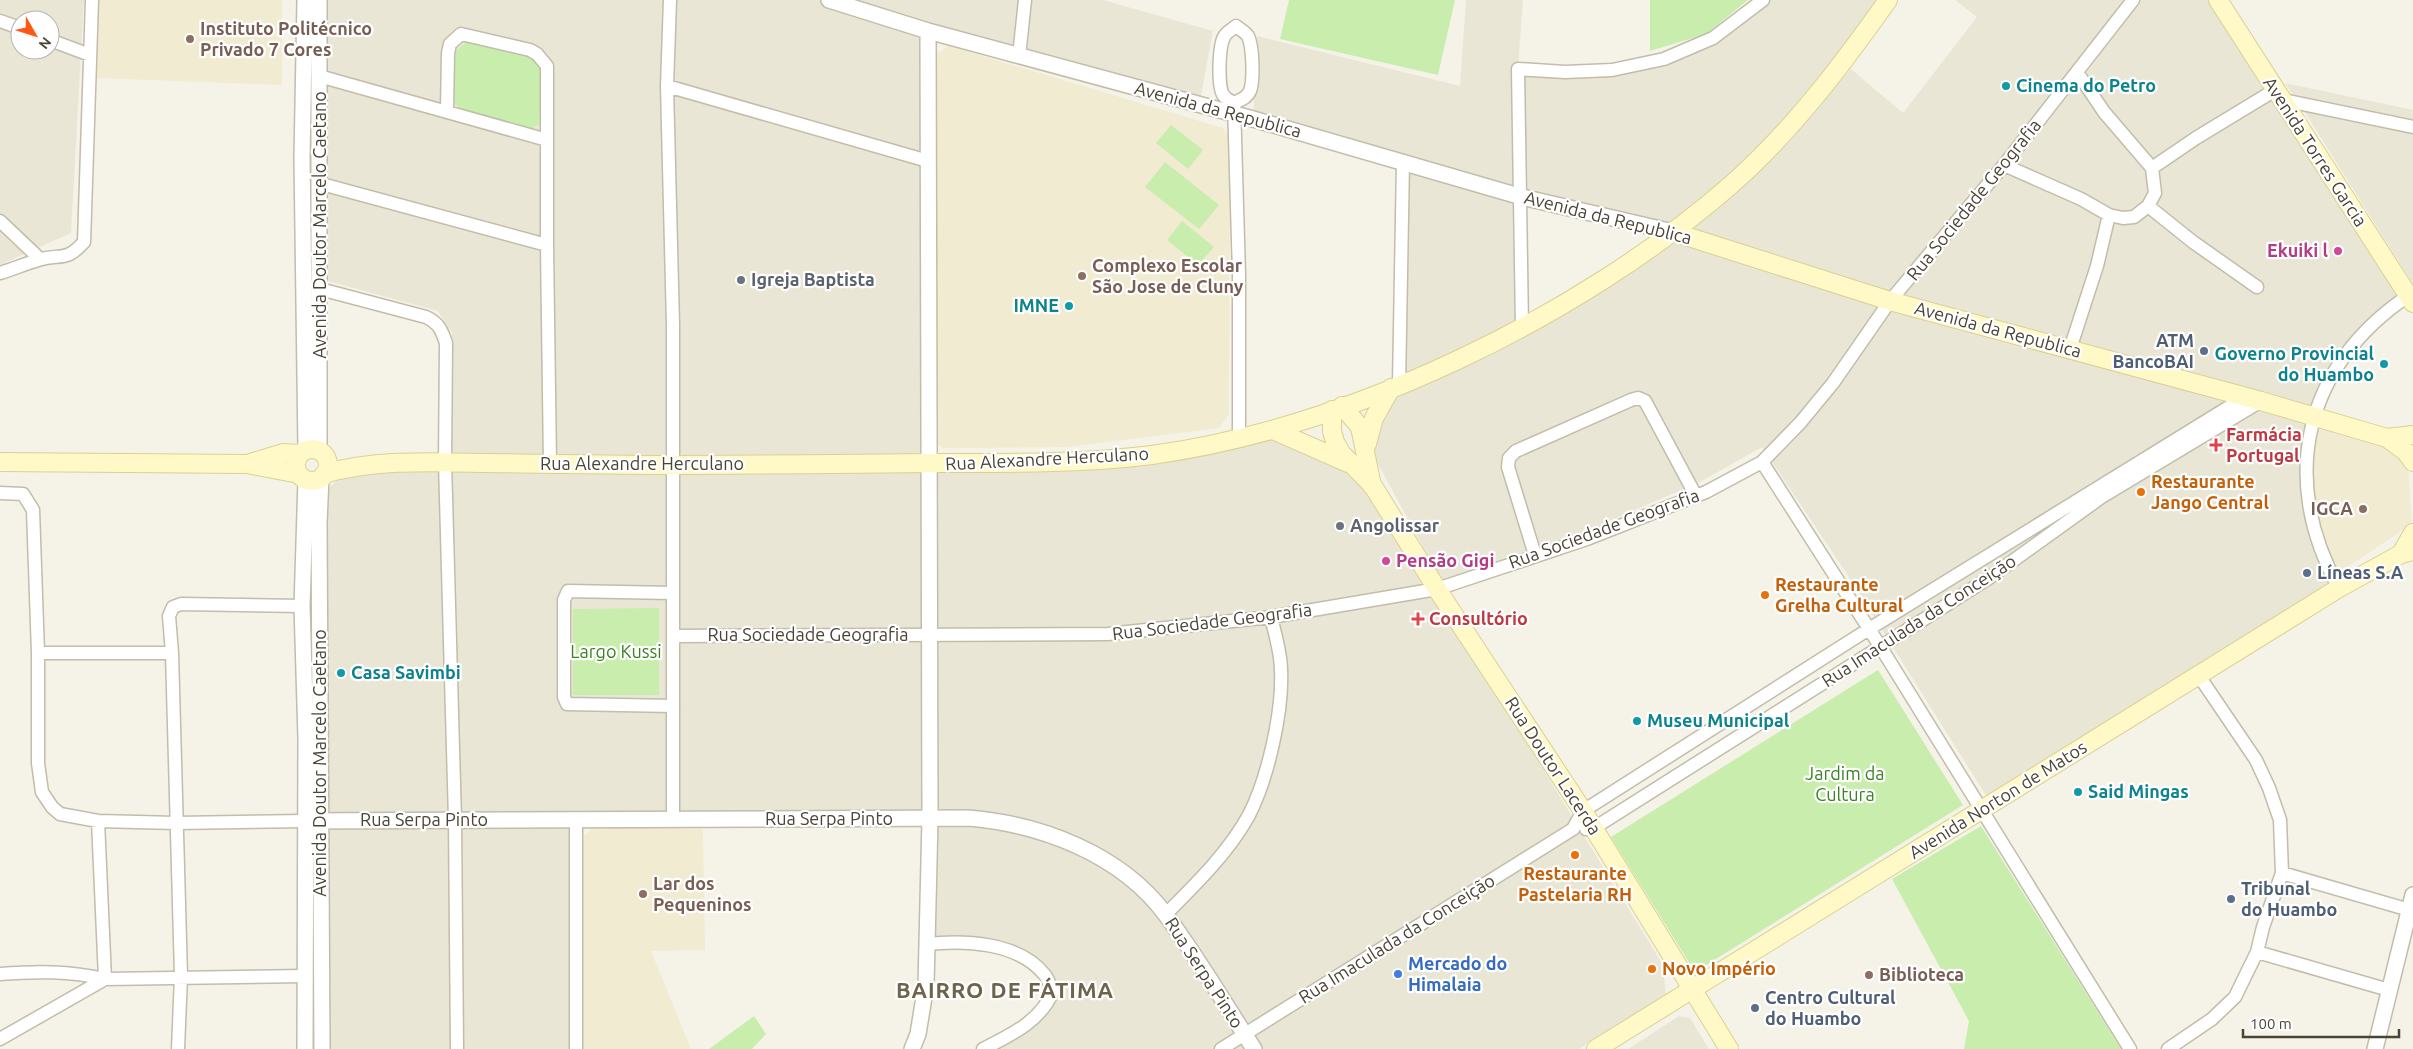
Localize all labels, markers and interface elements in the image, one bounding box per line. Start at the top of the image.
north arrow [10,10,60,60]
place label: Instituto Politécnico Privado 7 Cores [200,18,372,59]
marker: Instituto Politécnico Privado 7 Cores [184,33,196,45]
text: N [36,34,55,52]
street label: Avenida Torres Garcia [2260,73,2372,230]
place label: Cinema do Petro [2016,75,2156,95]
street label: Avenida da Republica [1133,77,1304,141]
marker: Cinema do Petro [2000,80,2012,92]
street label: Avenida Doutor Marcelo Caetano [309,91,329,359]
street label: Rua Sociedade Geografia [1902,115,2044,284]
street label: Avenida da Republica [1523,187,1694,248]
place label: Ekuiki l [2267,240,2329,260]
marker: Ekuiki l [2332,245,2344,257]
place label: Complexo Escolar São Jose de Cluny [1092,255,1244,296]
place label: Igreja Baptista [751,269,875,289]
marker: Complexo Escolar São Jose de Cluny [1076,270,1088,282]
marker: Igreja Baptista [735,274,747,286]
place label: IMNE [1013,295,1059,315]
street label: Avenida da Republica [1913,297,2084,361]
marker: IMNE [1063,300,1075,312]
place label: ATM BancoBAI [2113,330,2194,371]
place label: Governo Provincial do Huambo [2215,343,2375,384]
marker: ATM BancoBAI [2198,345,2210,357]
marker: Governo Provincial do Huambo [2378,358,2390,370]
place label: Farmácia Portugal [2226,424,2302,465]
marker: Farmácia Portugal [2210,439,2222,451]
street label: Rua Alexandre Herculano [945,443,1149,473]
street label: Rua Alexandre Herculano [540,453,744,473]
place label: Restaurante Jango Central [2151,471,2269,512]
street label: Rua Sociedade Geografia [1506,484,1702,572]
marker: Restaurante Jango Central [2135,486,2147,498]
place label: IGCA [2310,498,2353,518]
marker: IGCA [2357,503,2369,515]
place label: Angolissar [1350,515,1440,535]
marker: Angolissar [1334,520,1346,532]
place label: Pensão Gigi [1396,550,1494,570]
street label: Rua Imaculada da Conceição [1818,550,2019,690]
marker: Pensão Gigi [1380,555,1392,567]
place label: Líneas S.A [2317,562,2404,582]
marker: Líneas S.A [2301,567,2313,579]
place label: Restaurante Grelha Cultural [1775,574,1904,615]
marker: Restaurante Grelha Cultural [1759,589,1771,601]
street label: Rua Sociedade Geografia [1111,599,1313,643]
place label: Consultório [1429,608,1528,628]
marker: Consultório [1411,612,1425,626]
street label: Rua Sociedade Geografia [707,624,909,644]
street label: Avenida Doutor Marcelo Caetano [309,629,329,897]
park label: Largo Kussi [570,641,662,661]
place label: Casa Savimbi [351,662,461,682]
marker: Casa Savimbi [335,667,347,679]
street label: Rua Doutor Lacerda [1502,693,1606,838]
place label: Museu Municipal [1647,710,1790,730]
marker: Museu Municipal [1631,715,1643,727]
street label: Avenida Norton de Matos [1905,736,2090,862]
park label: Jardim da Cultura [1805,763,1885,804]
place label: Said Mingas [2088,781,2189,801]
marker: Said Mingas [2072,786,2084,798]
street label: Rua Serpa Pinto [765,808,893,828]
street label: Rua Serpa Pinto [360,809,488,829]
marker: Restaurante Pastelaria RH [1569,849,1581,861]
place label: Restaurante Pastelaria RH [1518,863,1632,904]
street label: Rua Imaculada da Conceição [1295,869,1498,1007]
place label: Lar dos Pequeninos [653,873,752,914]
place label: Tribunal do Huambo [2241,878,2337,919]
marker: Lar dos Pequeninos [637,888,649,900]
marker: Tribunal do Huambo [2225,893,2237,905]
street label: Rua Serpa Pinto [1162,913,1248,1032]
place label: Mercado do Himalaia [1408,953,1507,994]
place label: Novo Império [1662,958,1776,978]
marker: Novo Império [1646,963,1658,975]
place label: Biblioteca [1879,964,1964,984]
marker: Mercado do Himalaia [1392,968,1404,980]
marker: Biblioteca [1863,969,1875,981]
district label: BAIRRO DE FÁTIMA [896,977,1114,1002]
place label: Centro Cultural do Huambo [1765,987,1896,1028]
marker: Centro Cultural do Huambo [1749,1002,1761,1014]
scale bar [2243,1006,2399,1038]
text: 100 m [2250,1015,2292,1032]

